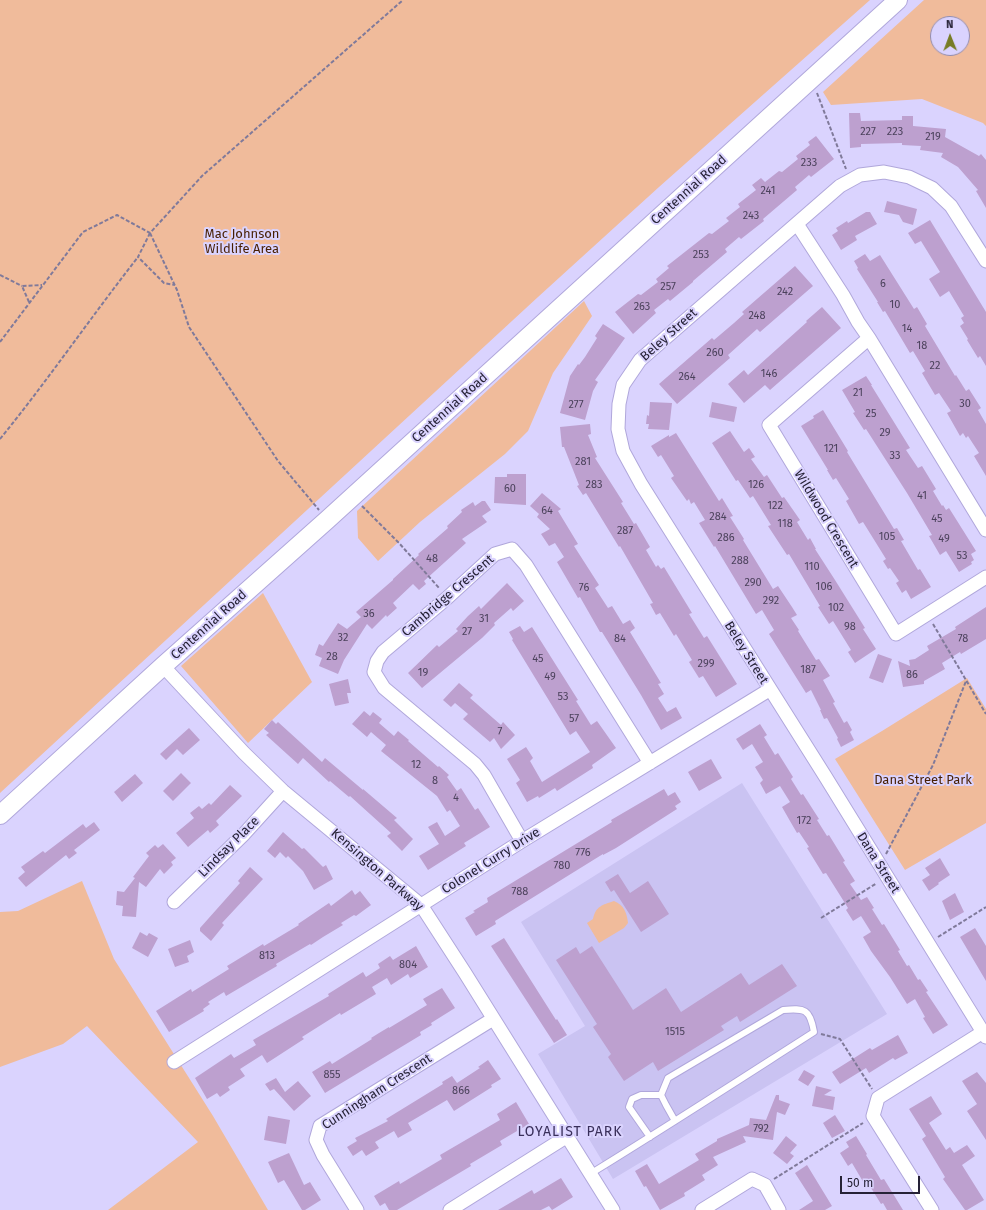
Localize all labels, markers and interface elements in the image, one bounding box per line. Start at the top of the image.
north arrow [930,16,970,56]
text: N [946,18,954,31]
house number: 227 [860,125,876,139]
house number: 223 [887,125,903,139]
house number: 219 [925,130,941,144]
street label: Centennial Road [648,152,730,228]
house number: 233 [801,156,817,170]
house number: 241 [760,184,776,198]
house number: 243 [743,209,759,223]
park label: Mac Johnson Wildlife Area [205,226,279,257]
house number: 253 [693,248,709,262]
house number: 6 [880,277,886,291]
house number: 257 [660,280,676,294]
house number: 242 [777,285,793,299]
house number: 10 [890,298,900,312]
house number: 263 [634,300,650,314]
street label: Beley Street [637,305,701,365]
house number: 248 [748,309,766,323]
house number: 14 [902,322,912,336]
house number: 18 [917,339,927,353]
house number: 260 [706,346,724,360]
house number: 22 [930,359,940,373]
house number: 146 [761,367,777,381]
street label: Centennial Road [409,370,491,446]
house number: 264 [678,370,696,384]
house number: 21 [853,386,863,400]
house number: 30 [959,397,971,411]
house number: 277 [568,398,584,412]
house number: 25 [866,407,876,421]
house number: 29 [879,426,891,440]
house number: 121 [824,442,838,456]
house number: 33 [890,449,900,463]
house number: 281 [575,455,591,469]
street label: Wildwood Crescent [791,467,861,571]
house number: 283 [586,478,602,492]
house number: 126 [748,478,764,492]
house number: 60 [504,482,516,496]
house number: 41 [917,489,927,503]
house number: 122 [767,499,783,513]
house number: 64 [541,504,553,518]
house number: 284 [709,510,727,524]
house number: 45 [931,512,943,526]
house number: 118 [777,517,793,531]
house number: 287 [617,524,633,538]
house number: 105 [879,530,895,544]
house number: 286 [717,531,735,545]
house number: 49 [938,532,950,546]
house number: 53 [957,549,967,563]
street label: Cambridge Crescent [399,552,497,640]
house number: 48 [426,552,438,566]
house number: 288 [731,554,749,568]
house number: 110 [804,560,820,574]
house number: 290 [744,576,762,590]
house number: 106 [816,580,832,594]
house number: 76 [579,581,589,595]
street label: Centennial Road [168,587,250,663]
house number: 292 [763,594,779,608]
house number: 102 [828,601,844,615]
house number: 36 [363,607,375,621]
house number: 31 [479,612,489,626]
street label: Beley Street [721,619,771,687]
house number: 98 [844,620,856,634]
house number: 27 [462,625,472,639]
house number: 32 [338,631,348,645]
house number: 84 [614,632,626,646]
house number: 78 [958,632,968,646]
house number: 28 [326,650,338,664]
house number: 45 [532,652,544,666]
house number: 299 [698,657,714,671]
house number: 187 [800,663,816,677]
house number: 19 [418,666,428,680]
house number: 86 [906,668,918,682]
house number: 49 [544,670,556,684]
house number: 53 [558,690,568,704]
house number: 57 [569,712,579,726]
house number: 7 [498,725,502,739]
house number: 12 [411,758,421,772]
park label: Dana Street Park [874,772,972,788]
house number: 8 [432,774,438,788]
house number: 4 [453,791,459,805]
street label: Lindsay Place [195,813,263,881]
house number: 172 [797,814,811,828]
street label: Colonel Curry Drive [439,824,543,898]
street label: Kensington Parkway [328,826,426,914]
street label: Dana Street [853,830,903,896]
house number: 776 [575,846,591,860]
house number: 780 [554,859,570,873]
house number: 788 [512,885,528,899]
house number: 813 [259,949,275,963]
house number: 804 [399,958,417,972]
house number: 1515 [665,1025,685,1039]
street label: Cunningham Crescent [319,1051,435,1133]
house number: 855 [323,1068,341,1082]
house number: 866 [452,1084,470,1098]
house number: 792 [753,1122,769,1136]
district label: LOYALIST PARK [517,1124,623,1140]
scale bar [842,1168,922,1194]
text: 50 m [847,1176,873,1190]

